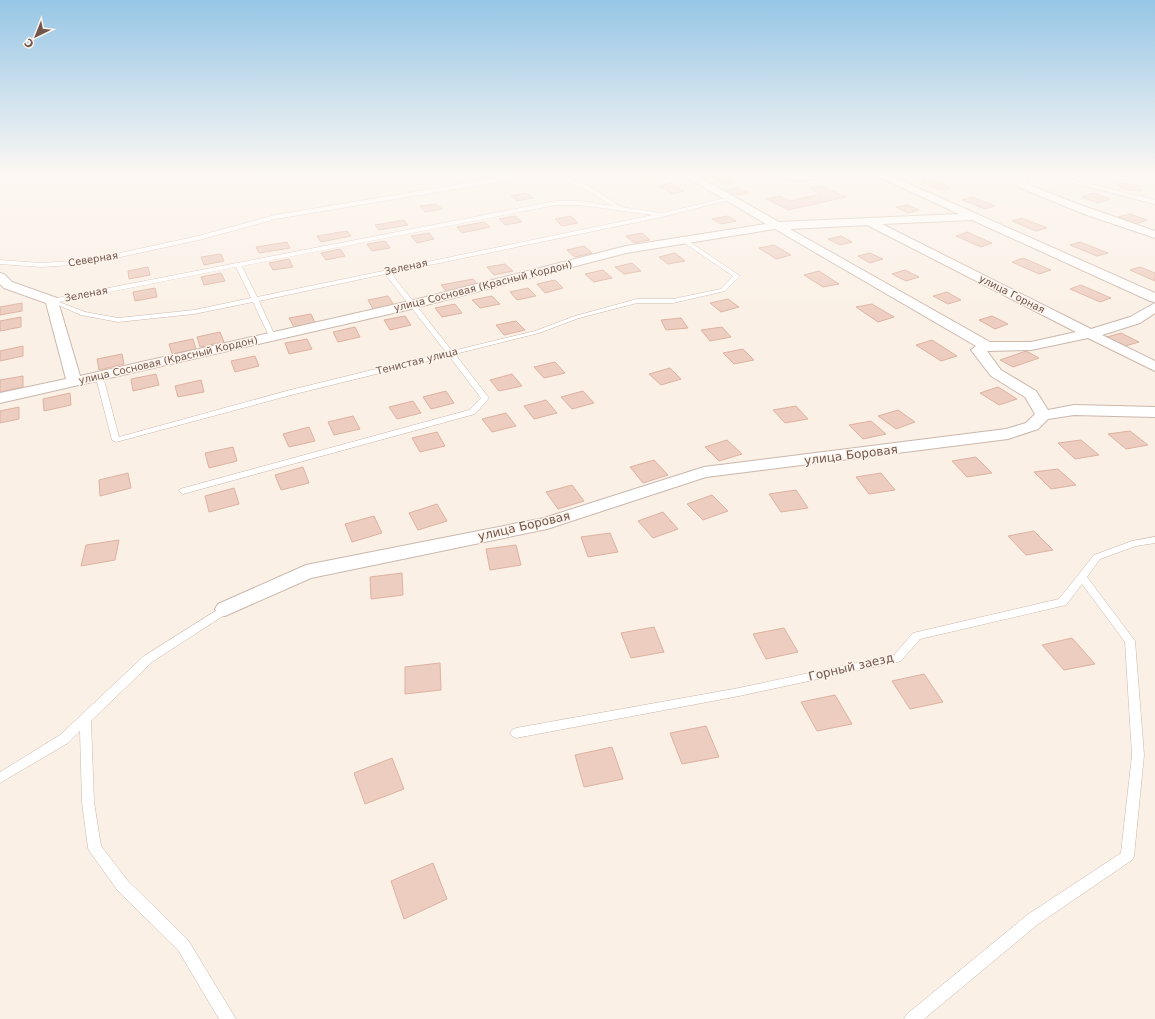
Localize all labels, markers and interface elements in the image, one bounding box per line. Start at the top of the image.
north arrow [16,16,56,56]
text: С [22,35,37,50]
street label: Северная [67,250,119,268]
street label: Зеленая [383,257,429,277]
street label: улица Сосновая (Красный Кордон) [393,258,573,314]
street label: улица Горная [977,273,1047,315]
street label: Зеленая [63,284,109,304]
street label: улица Сосновая (Красный Кордон) [77,334,259,386]
street label: Тенистая улица [374,346,459,377]
street label: улица Боровая [803,442,899,468]
street label: улица Боровая [477,509,571,543]
street label: Горный заезд [807,650,895,684]

